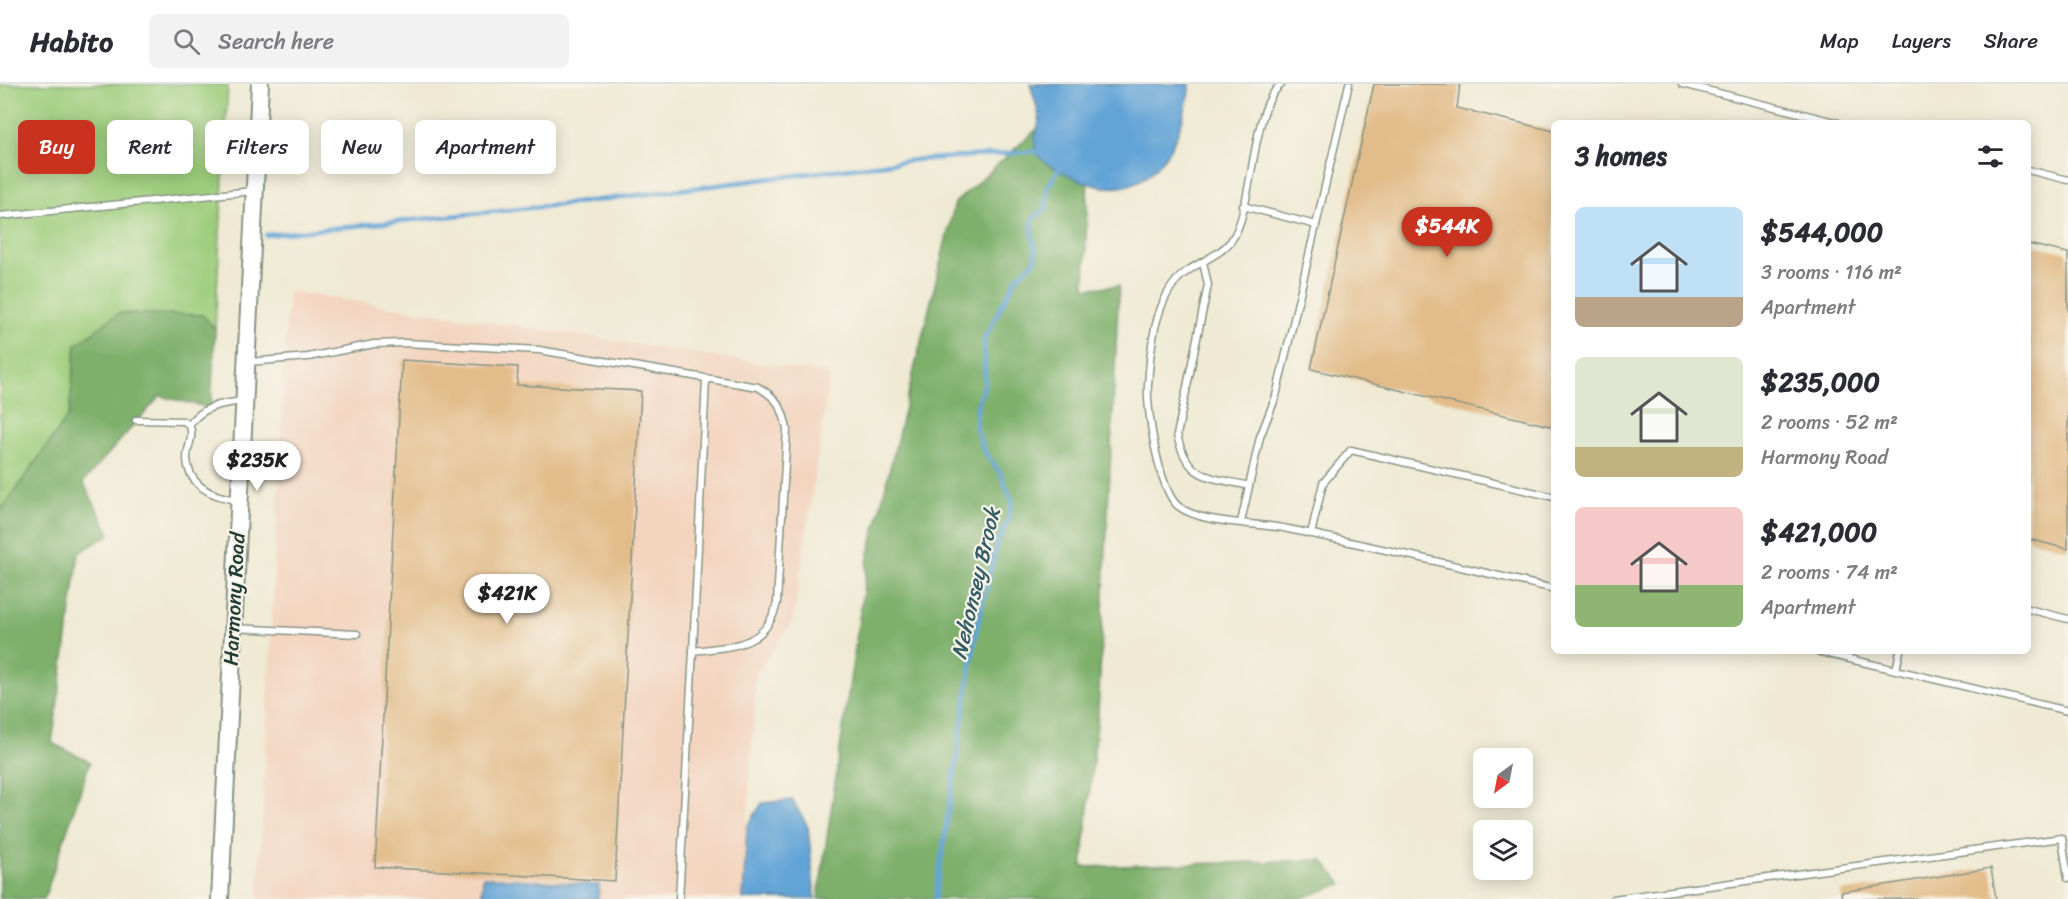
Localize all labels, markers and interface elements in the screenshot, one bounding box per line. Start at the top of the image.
search box [149,14,569,68]
text: Habito [30,17,113,66]
text: Search here [218,22,334,61]
text: Map [1820,22,1859,60]
text: Layers [1892,22,1951,60]
text: Share [1984,22,2038,60]
icon: search [170,25,203,58]
chip: Buy [18,120,95,174]
chip: Rent [107,120,193,174]
chip: Filters [205,120,309,174]
chip: New [321,120,403,174]
chip: Apartment [415,120,556,174]
text: 3 homes [1575,133,1667,179]
icon: filters [1974,140,2007,173]
pin: $544K [1405,207,1489,258]
text: $544K [1416,209,1478,244]
text: $544,000 [1761,209,1883,255]
icon: home [1623,231,1695,303]
text: 3 rooms · 116 m² [1761,255,1902,290]
text: Apartment [1761,290,1855,325]
text: $235,000 [1761,359,1880,405]
icon: home [1623,381,1695,453]
text: 2 rooms · 52 m² [1761,405,1898,440]
text: Harmony Road [1761,440,1888,475]
pin: $235K [215,441,299,492]
text: $235K [227,443,287,478]
water label: Nehonsey Brook [939,502,1012,663]
text: $421,000 [1761,509,1877,555]
street label: Harmony Road [212,530,257,667]
icon: home [1623,531,1695,603]
text: 2 rooms · 74 m² [1761,555,1898,590]
pin: $421K [465,574,549,625]
text: $421K [478,576,536,611]
text: Apartment [1761,590,1855,625]
north arrow [1473,748,1533,808]
map controls [1473,748,1533,880]
button: layers [1473,820,1533,880]

